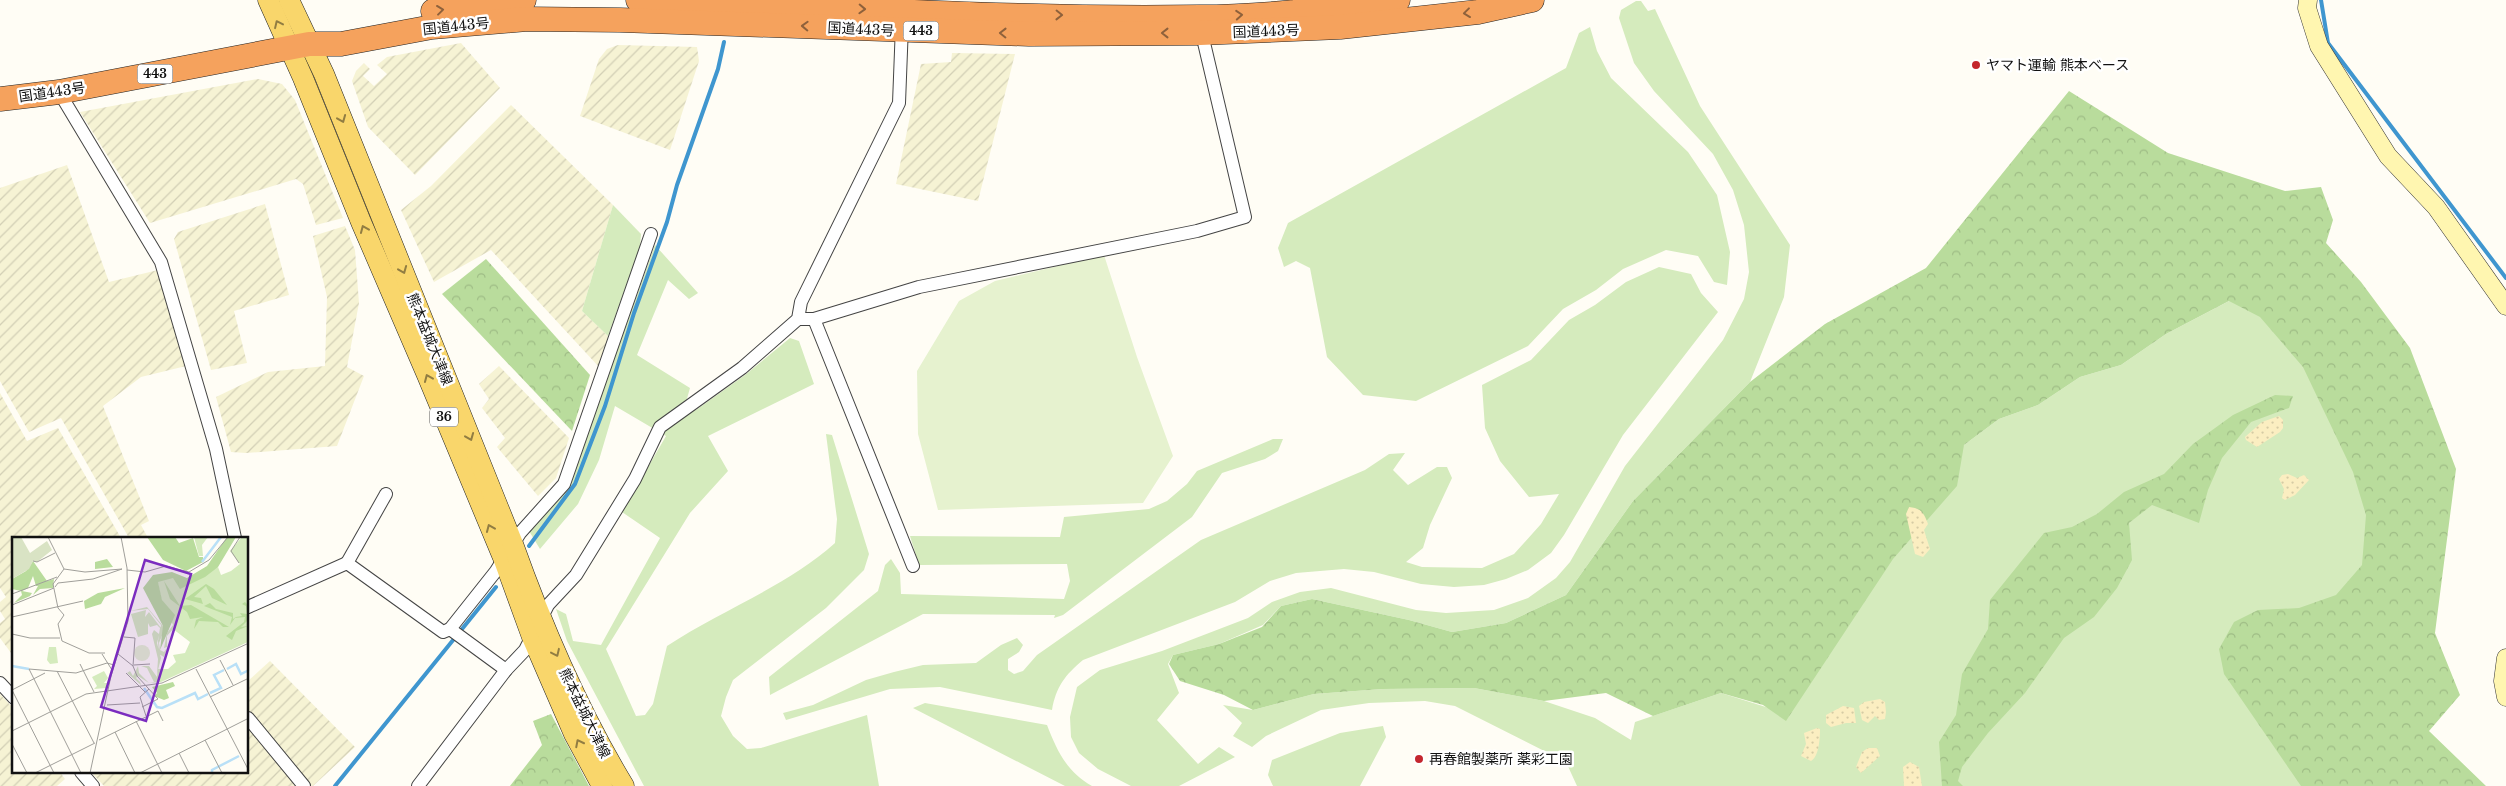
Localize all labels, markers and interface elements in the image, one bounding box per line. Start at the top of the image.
one-way arrow [858,4,866,15]
one-way arrow [437,5,445,16]
one-way arrow [1462,7,1470,18]
one-way arrow [1235,9,1243,20]
one-way arrow [1055,10,1063,21]
street label: 国道443号 [422,14,490,38]
street label: 国道443号 [827,18,895,40]
one-way arrow [274,20,284,29]
one-way arrow [801,21,809,32]
street label: 国道443号 [1232,21,1300,41]
road number: 443 [904,22,938,40]
one-way arrow [998,28,1006,38]
one-way arrow [1161,28,1168,38]
place label: ヤマト運輸 熊本ベース [1986,56,2129,74]
marker: ヤマト運輸 熊本ベース [1970,59,1982,71]
road number: 443 [138,64,172,84]
street label: 国道443号 [18,78,86,106]
one-way arrow [336,114,347,123]
one-way arrow [360,225,370,234]
one-way arrow [397,265,407,274]
street label: 熊本益城大津線 [403,290,457,388]
one-way arrow [424,374,434,383]
road number: 36 [430,408,458,427]
one-way arrow [463,432,474,441]
one-way arrow [486,524,497,533]
inset map [12,537,249,774]
one-way arrow [550,648,560,657]
street label: 熊本益城大津線 [555,665,615,761]
one-way arrow [575,739,585,748]
place label: 再春館製薬所 薬彩工園 [1429,750,1573,768]
marker: 再春館製薬所 薬彩工園 [1413,753,1425,765]

